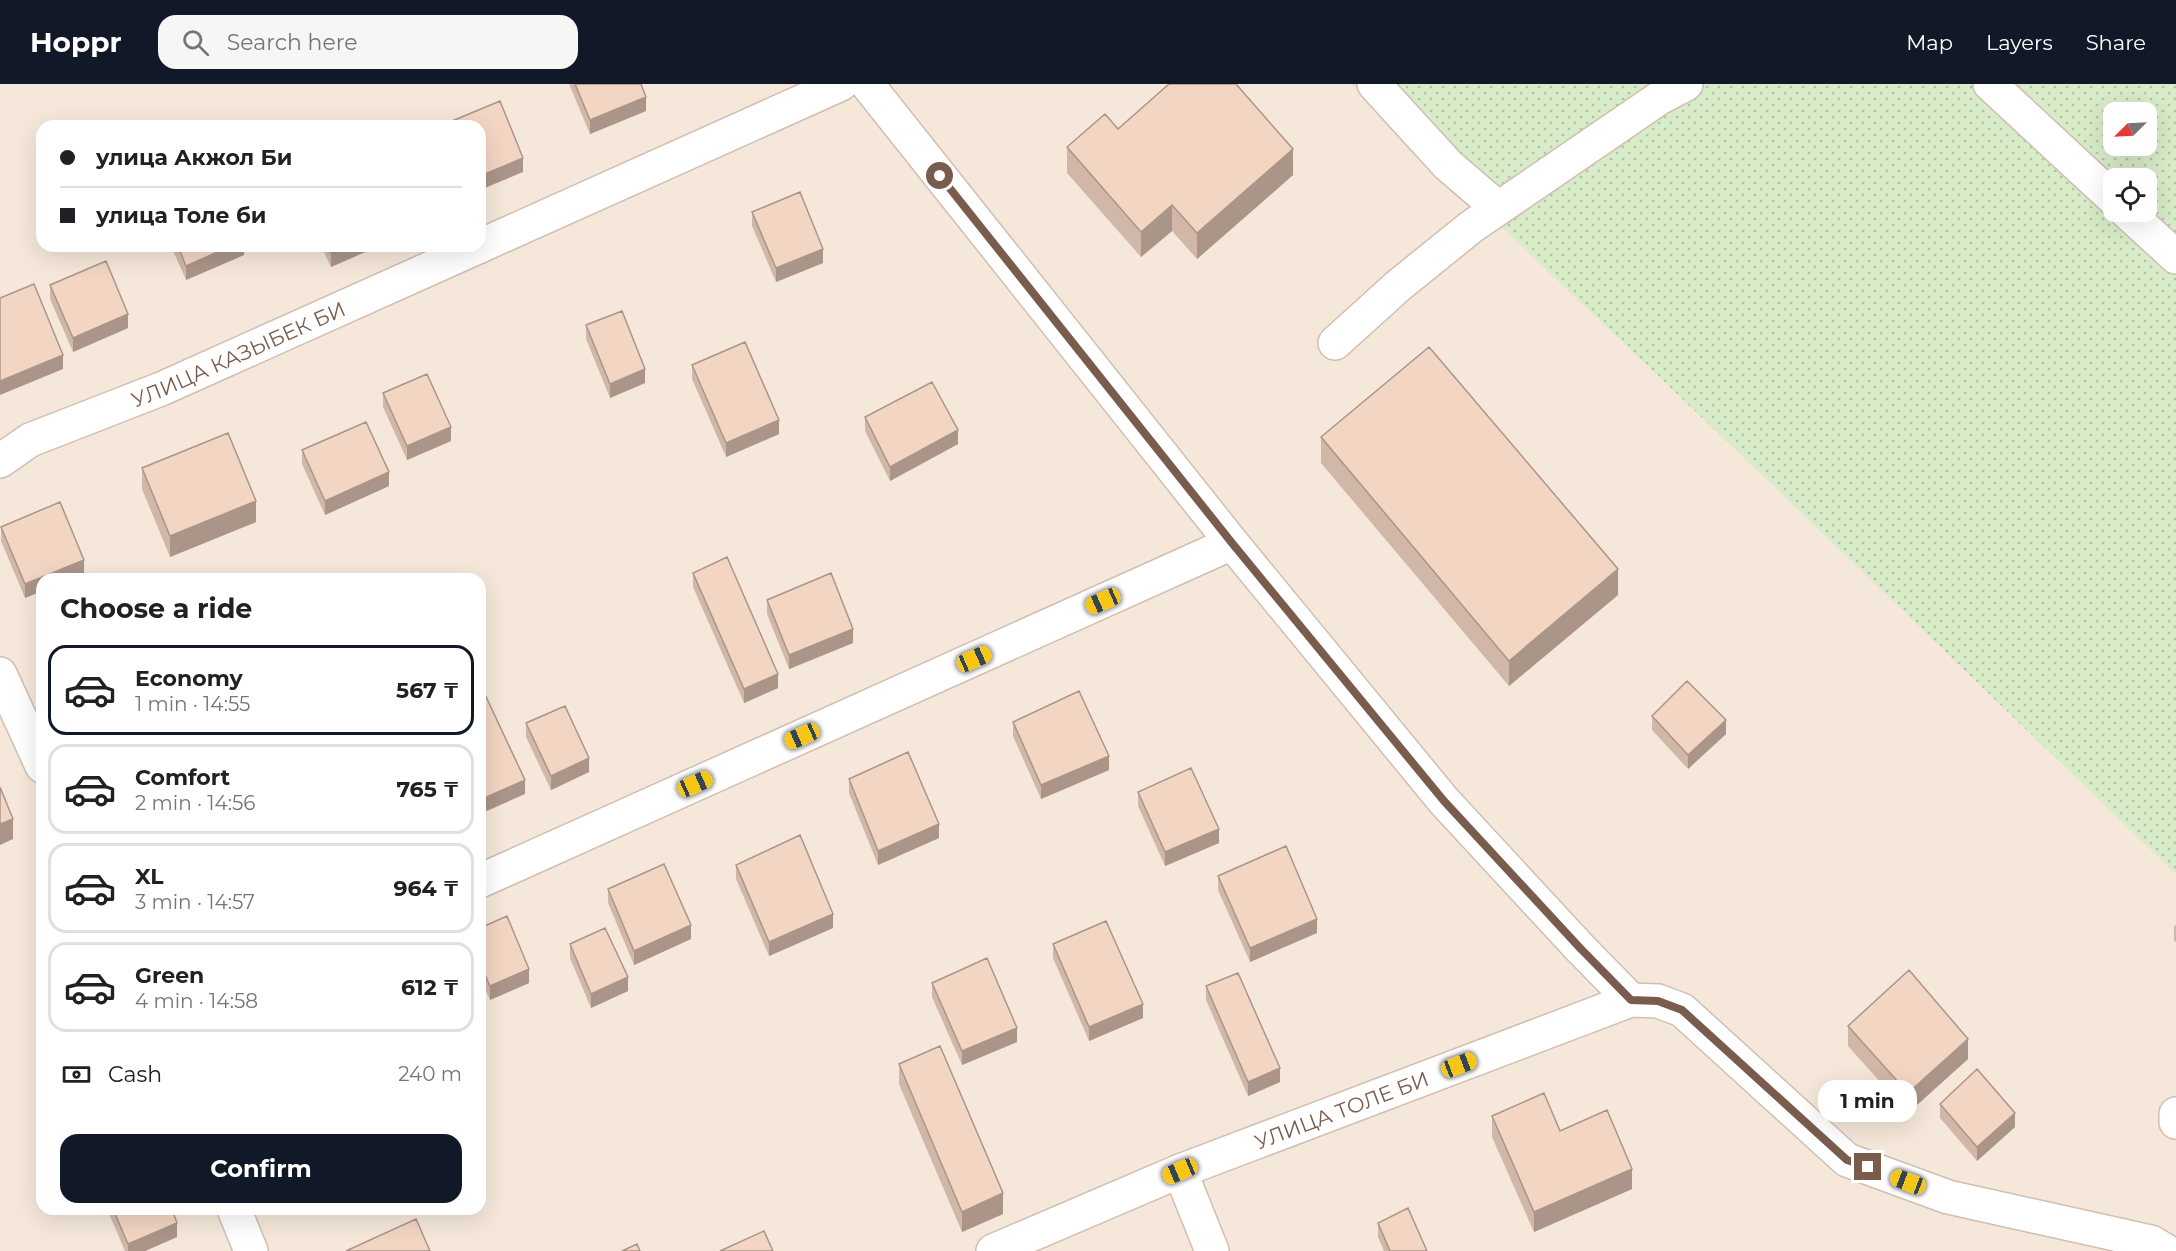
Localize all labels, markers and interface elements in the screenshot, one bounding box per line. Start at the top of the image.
search box [158,15,578,69]
text: Hoppr [30,25,122,59]
icon: search [179,26,212,59]
text: Search here [227,29,358,56]
text: Map [1906,30,1953,55]
text: Layers [1986,30,2053,55]
text: Share [2086,30,2146,55]
north arrow [2103,102,2157,156]
map controls [2103,102,2157,222]
text: улица Акжол Би [96,144,292,171]
route start [926,162,953,189]
button: locate [2103,168,2157,222]
text: улица Толе би [96,202,266,229]
street label: УЛИЦА КАЗЫБЕК БИ [128,296,349,412]
car [1083,585,1123,617]
text: Choose a ride [60,592,252,625]
car [954,643,994,675]
icon: car [63,663,117,717]
text: Economy [135,665,243,692]
text: 567 ₸ [396,677,459,704]
text: 1 min · 14:55 [135,692,250,716]
car [782,720,822,752]
icon: car [63,762,117,816]
text: Comfort [135,764,230,791]
car [675,768,715,800]
text: 765 ₸ [396,776,459,803]
text: 2 min · 14:56 [135,791,256,815]
icon: car [63,861,117,915]
text: XL [135,863,164,890]
text: 964 ₸ [394,875,459,902]
text: 3 min · 14:57 [135,890,255,914]
icon: car [63,960,117,1014]
text: Green [135,962,204,989]
text: 612 ₸ [401,974,459,1001]
text: 4 min · 14:58 [135,989,258,1013]
car [1439,1050,1479,1080]
icon: cash [60,1058,93,1091]
text: Cash [108,1061,162,1088]
text: 240 m [398,1062,462,1086]
street label: УЛИЦА ТОЛЕ БИ [1251,1065,1432,1154]
callout: 1 min [1818,1080,1918,1122]
text: 1 min [1840,1089,1895,1113]
button: Confirm [60,1134,462,1203]
route end [1854,1153,1881,1180]
car [1160,1156,1200,1186]
car [1888,1167,1928,1197]

